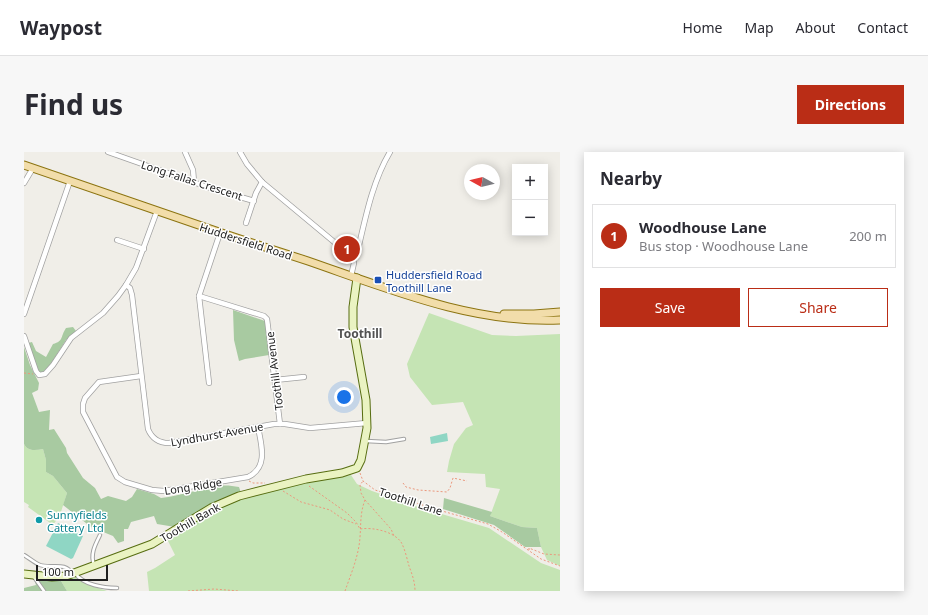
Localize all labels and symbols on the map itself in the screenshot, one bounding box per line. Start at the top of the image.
street label: Long Fallas Crescent [139,157,245,203]
north arrow [464,164,500,200]
street label: Huddersfield Road [198,219,294,263]
pin: 1 [334,234,360,264]
place label: Huddersfield Road Toothill Lane [386,267,482,295]
marker: Huddersfield Road Toothill Lane [373,275,383,285]
district label: Toothill [338,325,382,342]
street label: Toothill Avenue [262,331,286,411]
your location [334,387,354,407]
street label: Lyndhurst Avenue [170,418,264,450]
street label: Long Ridge [163,474,223,498]
street label: Toothill Lane [377,484,445,518]
street label: Toothill Bank [157,499,223,545]
place label: Sunnyfields Cattery Ltd [47,507,107,535]
marker: Sunnyfields Cattery Ltd [34,515,44,525]
scale bar [36,563,108,582]

